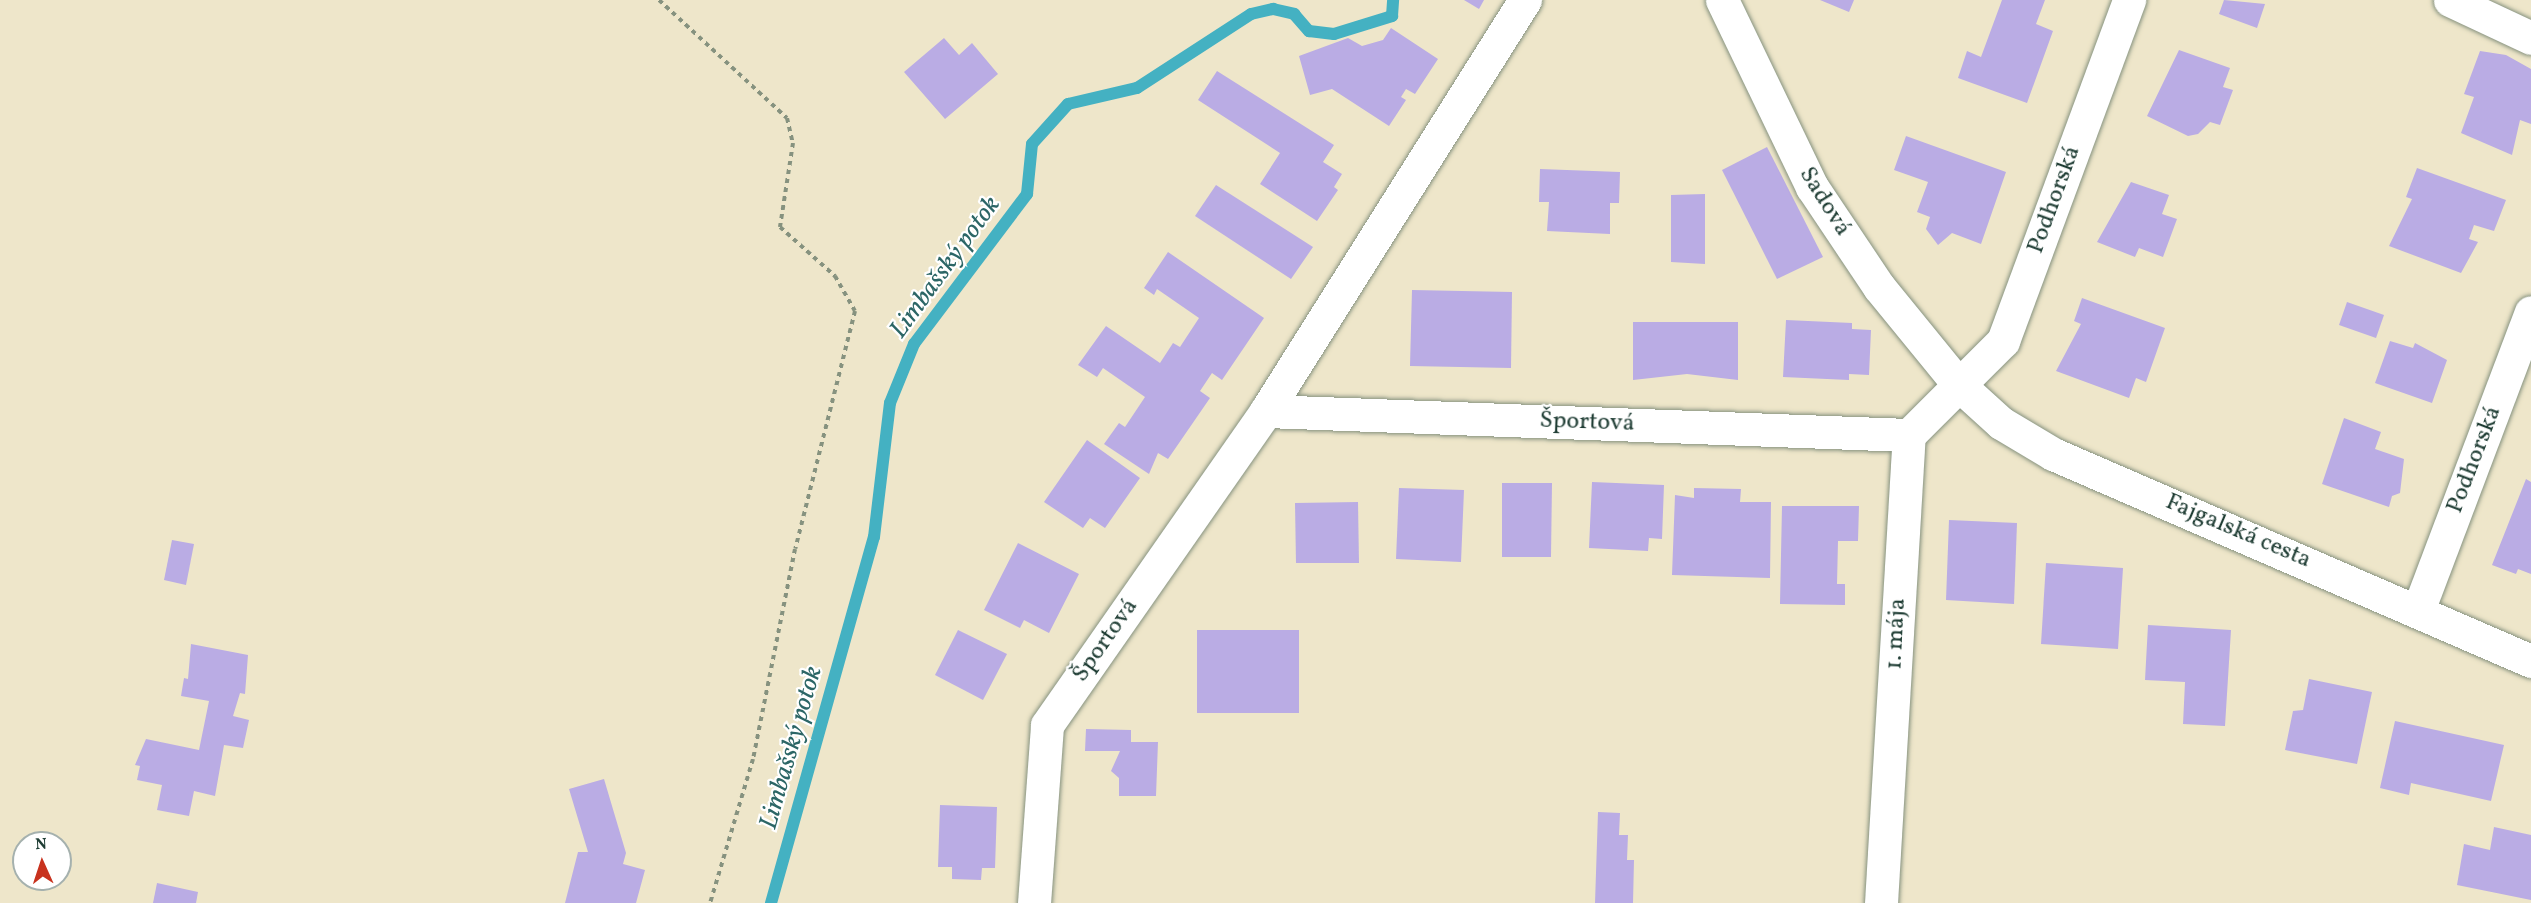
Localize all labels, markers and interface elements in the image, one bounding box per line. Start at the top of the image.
street label: Podhorská [2022,142,2088,258]
street label: Sadová [1792,162,1856,242]
water label: Limbašský potok [884,191,1008,345]
street label: Podhorská [2441,402,2509,518]
street label: Športová [1539,407,1635,439]
street label: Fajgalská cesta [2161,488,2315,576]
street label: Športová [1067,594,1145,688]
street label: 1. mája [1881,597,1913,671]
water label: Limbašský potok [754,663,830,833]
north arrow [12,831,72,891]
text: N [35,834,48,856]

